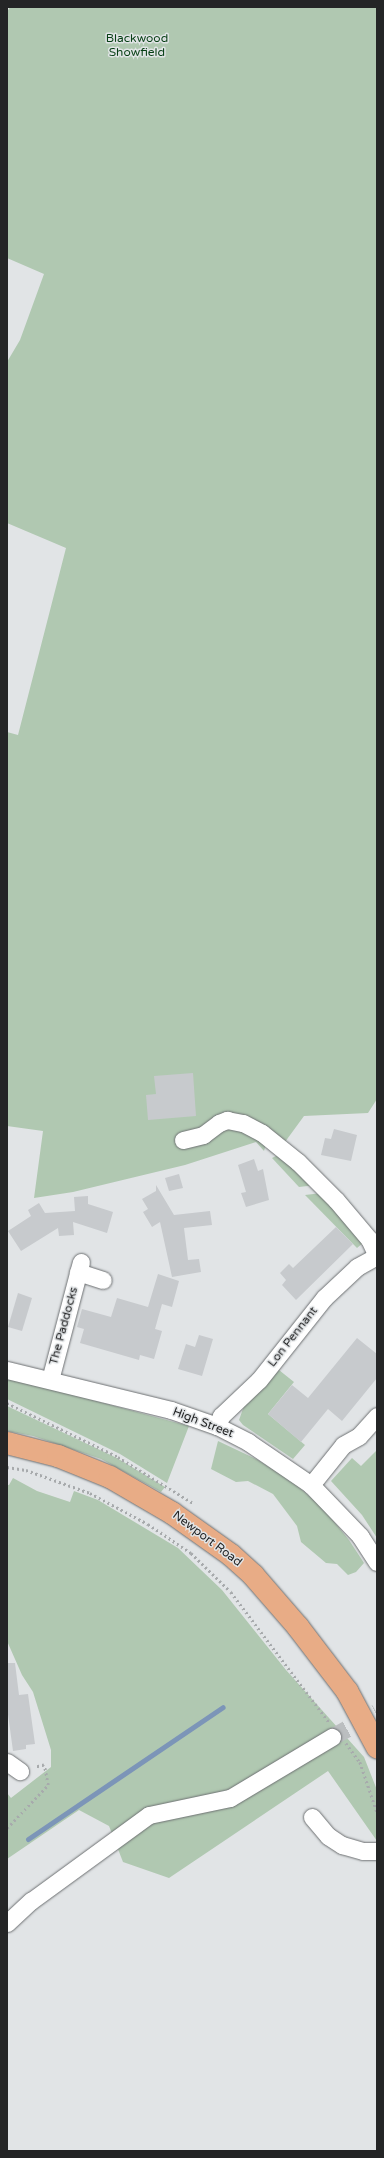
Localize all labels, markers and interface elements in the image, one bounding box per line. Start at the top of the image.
park label: Blackwood Showfield [106,32,168,60]
street label: The Paddocks [47,1285,81,1367]
street label: Lon Pennant [265,1304,321,1370]
street label: High Street [170,1405,236,1441]
street label: Newport Road [170,1508,244,1570]

